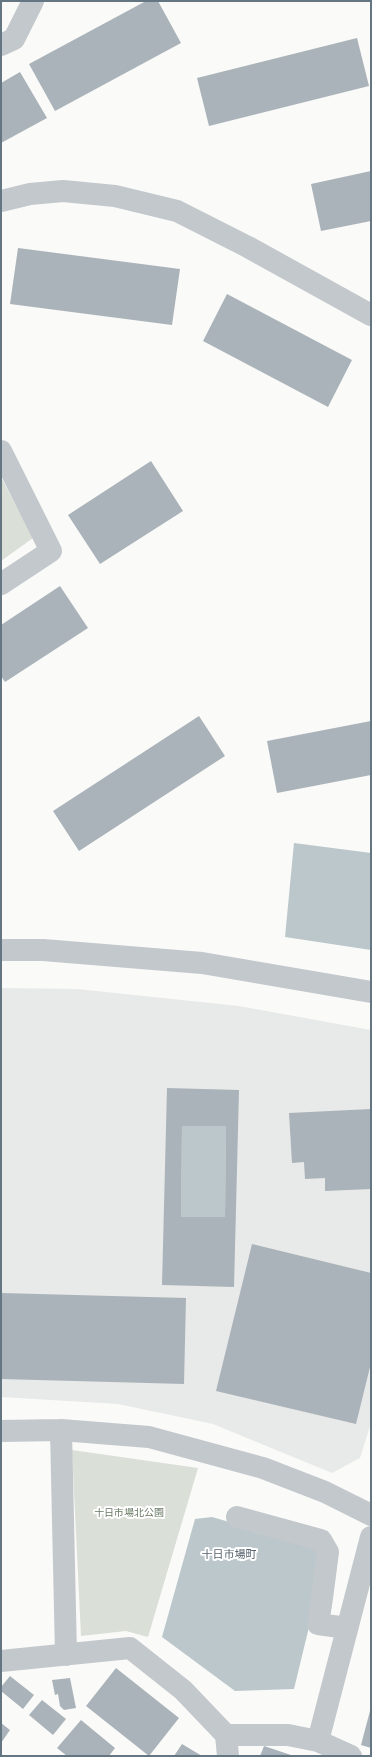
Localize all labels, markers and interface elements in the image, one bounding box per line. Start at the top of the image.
park label: 十日市場北公園 [94,1507,164,1519]
district label: 十日市場町 [202,1548,256,1562]

